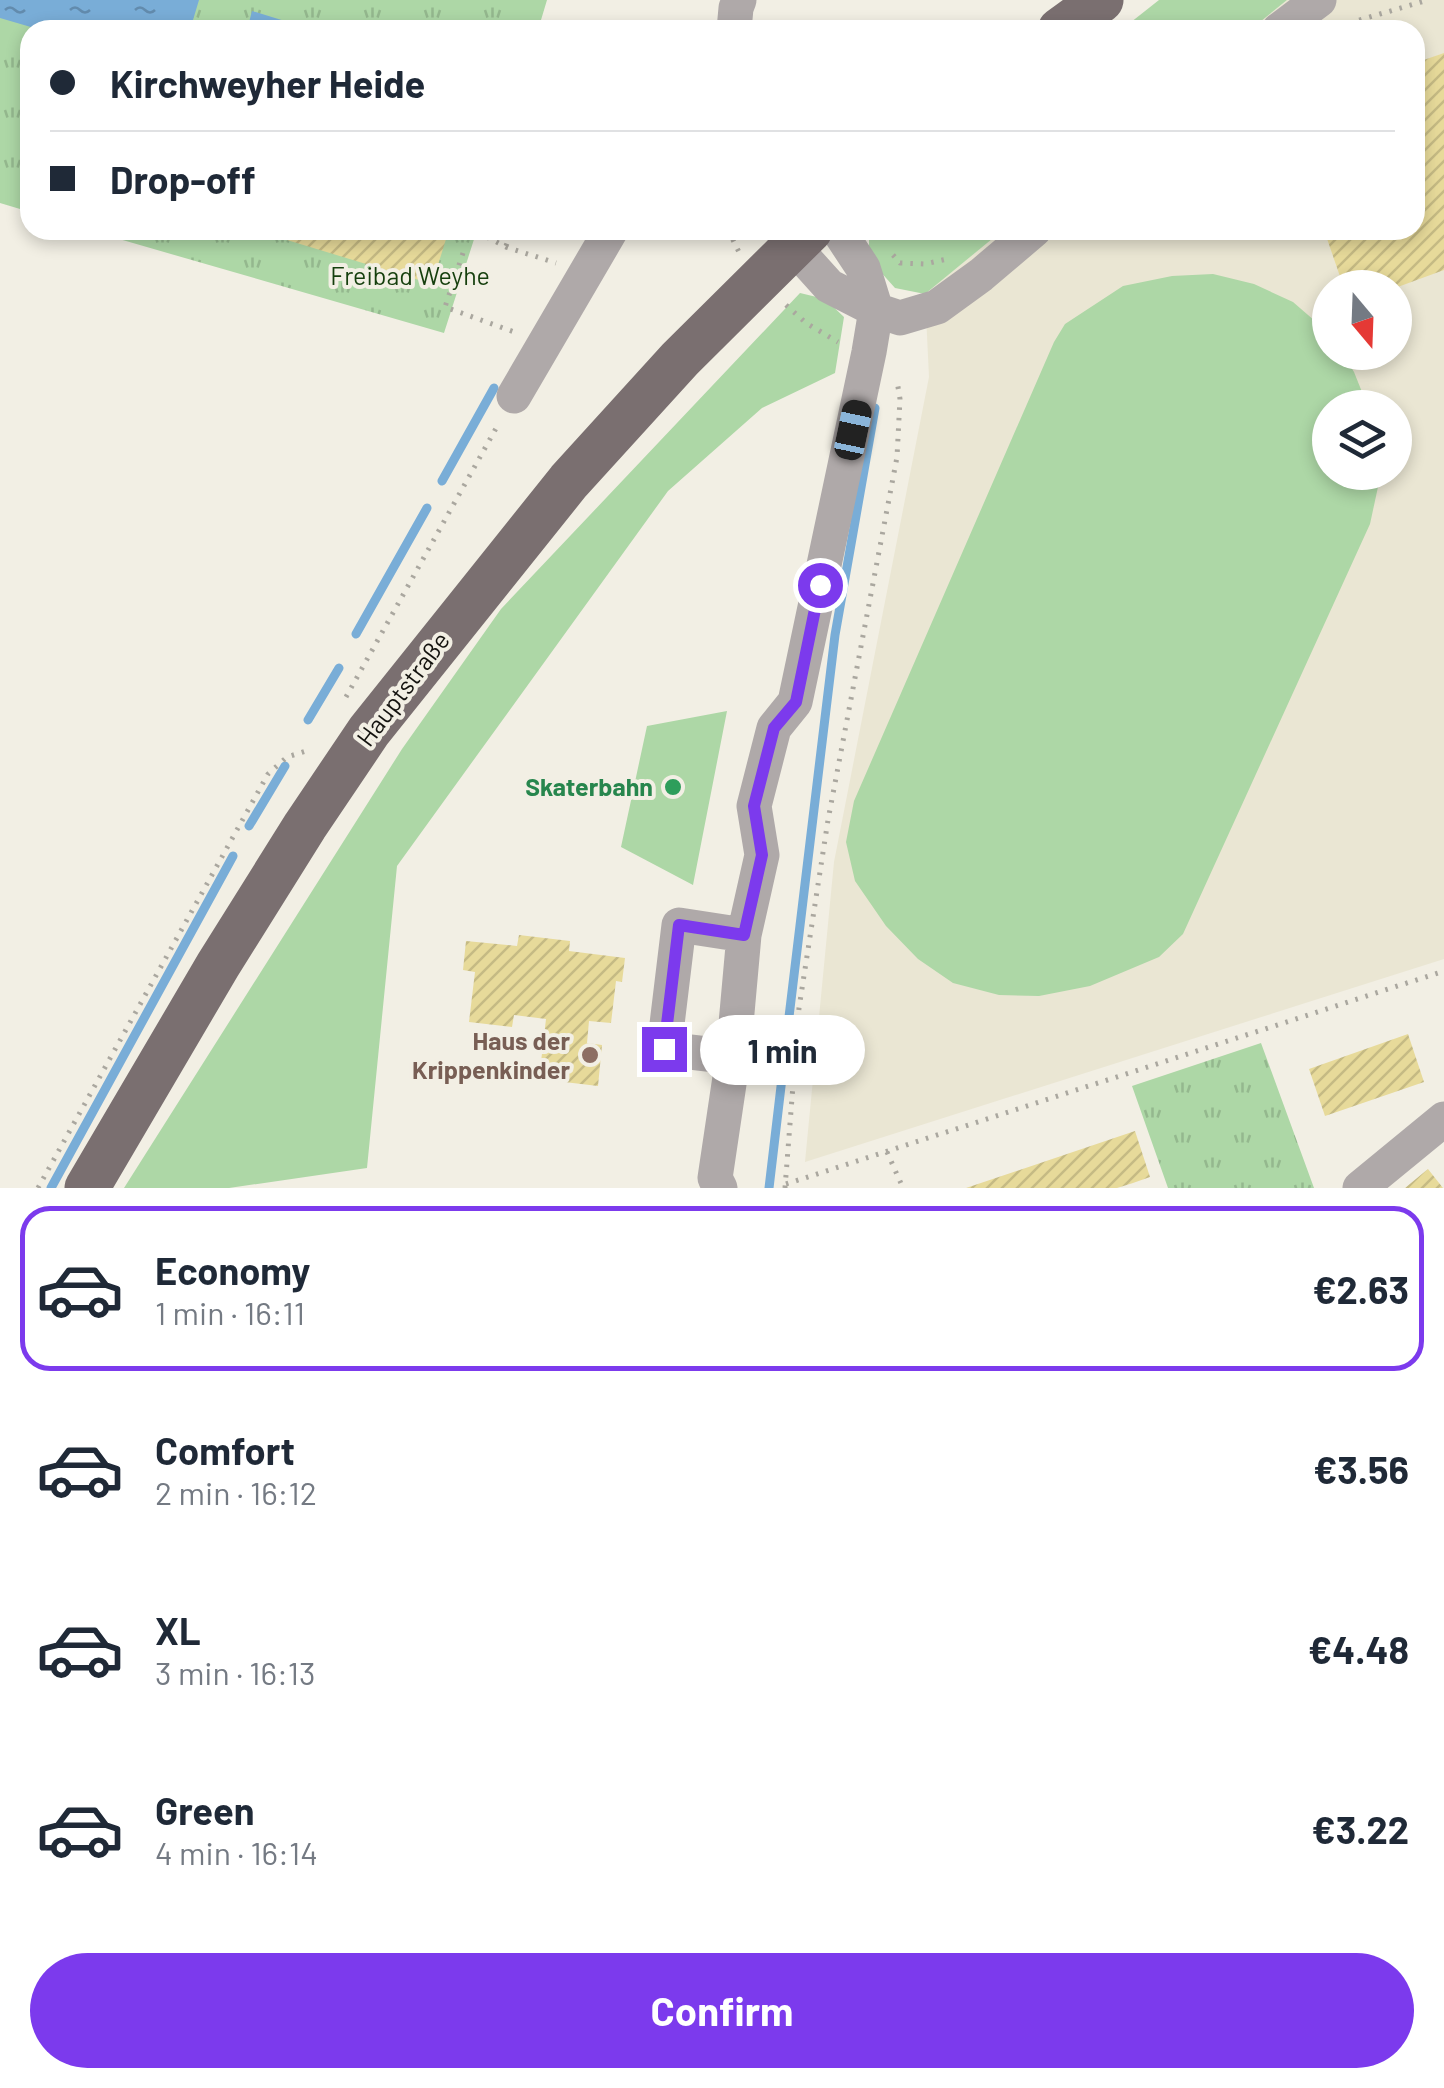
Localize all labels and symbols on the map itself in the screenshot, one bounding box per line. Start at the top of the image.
park label: Freibad Weyhe [330,260,490,290]
north arrow [1312,270,1412,370]
car [832,398,874,462]
route start [798,563,843,608]
street label: Hauptstraße [349,625,455,752]
place label: Skaterbahn [525,771,653,801]
marker: Skaterbahn [662,776,684,798]
callout: 1 min [699,1014,864,1084]
place label: Haus der Krippenkinder [412,1025,570,1084]
route end [642,1027,687,1072]
marker: Haus der Krippenkinder [579,1044,601,1066]

